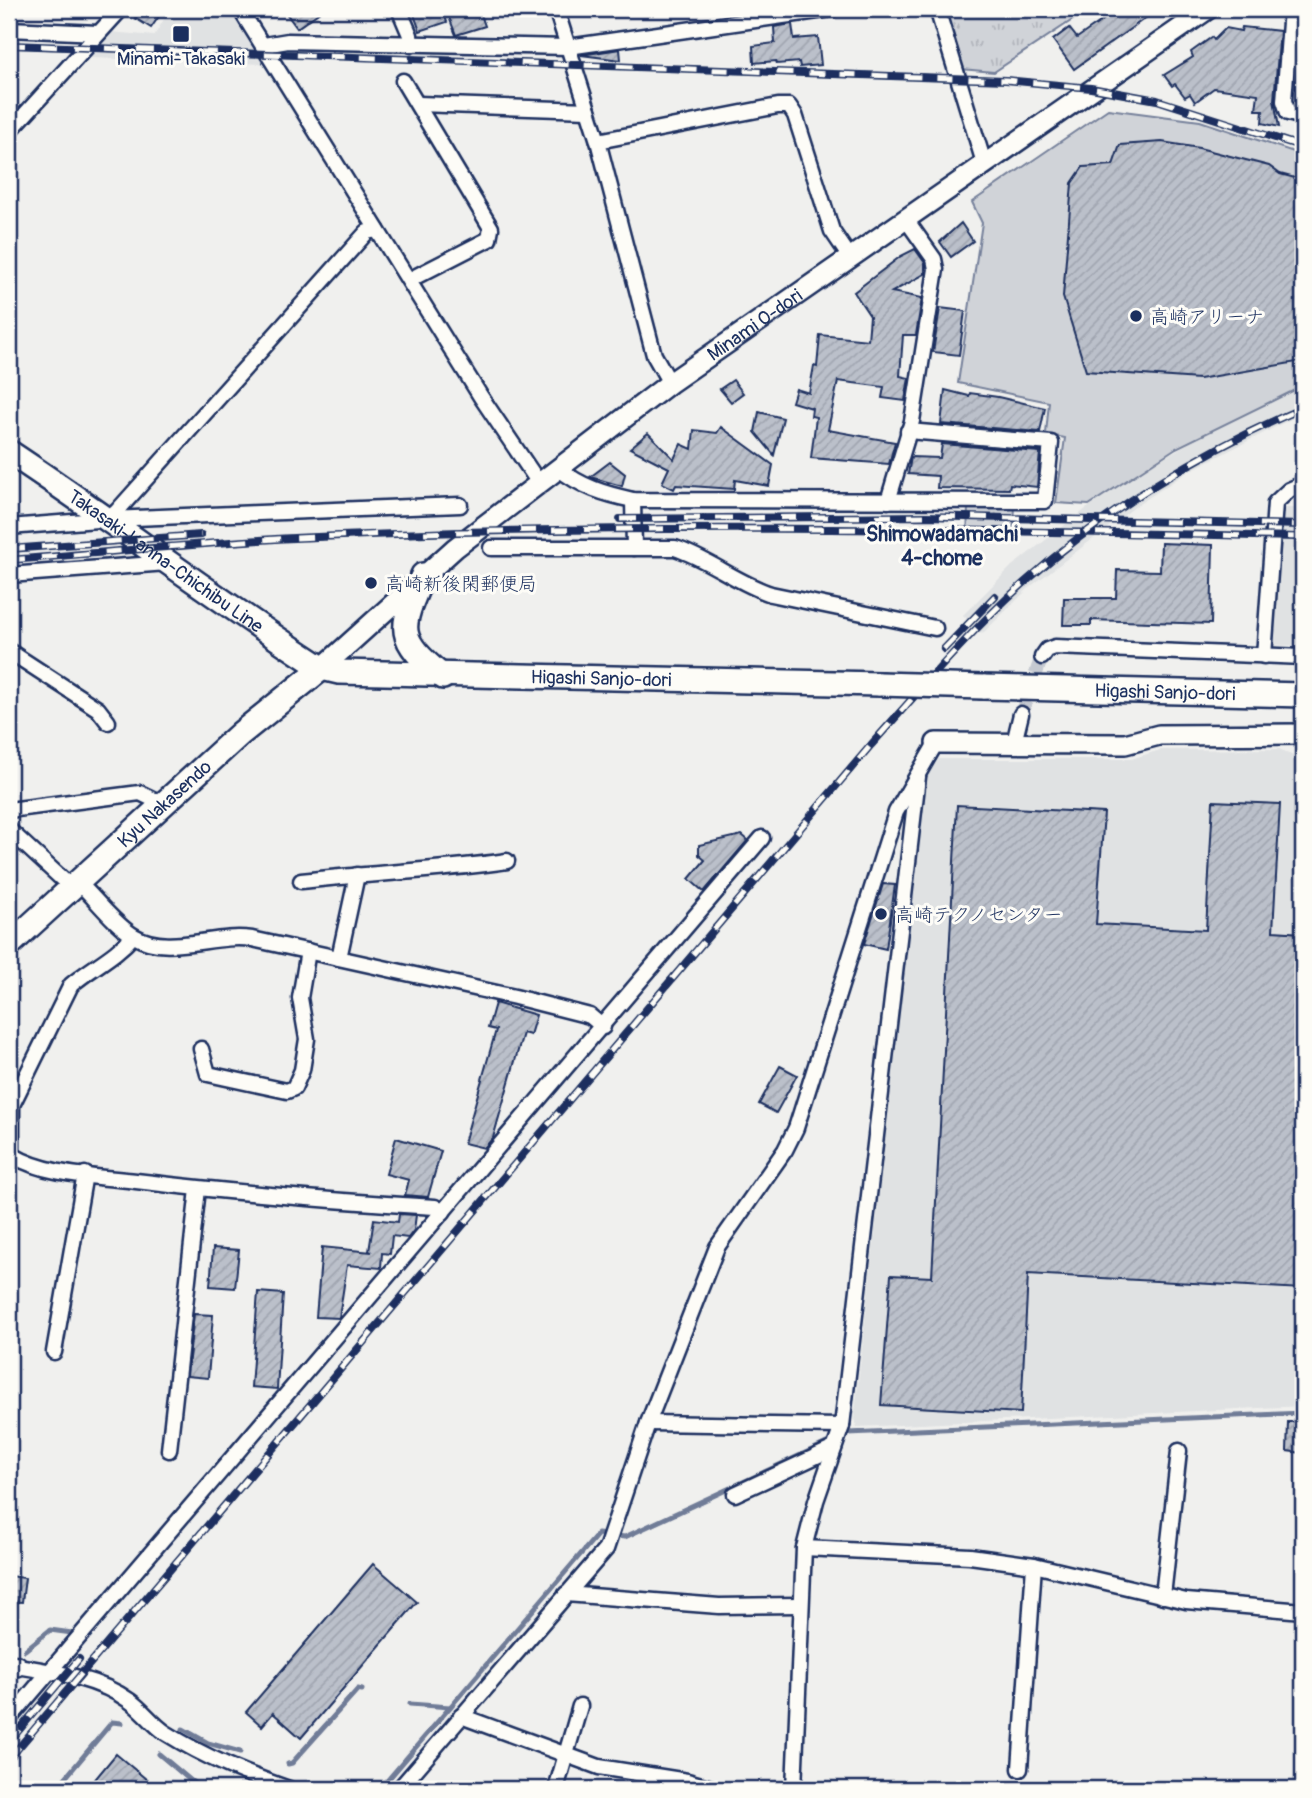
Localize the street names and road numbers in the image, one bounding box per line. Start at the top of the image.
street label: Minami O-dori [703,284,807,366]
street label: Takasaki-Kanna-Chichibu Line [63,485,268,639]
street label: Higashi Sanjo-dori [530,665,672,692]
street label: Higashi Sanjo-dori [1094,679,1236,706]
street label: Kyu Nakasendo [113,755,217,853]

